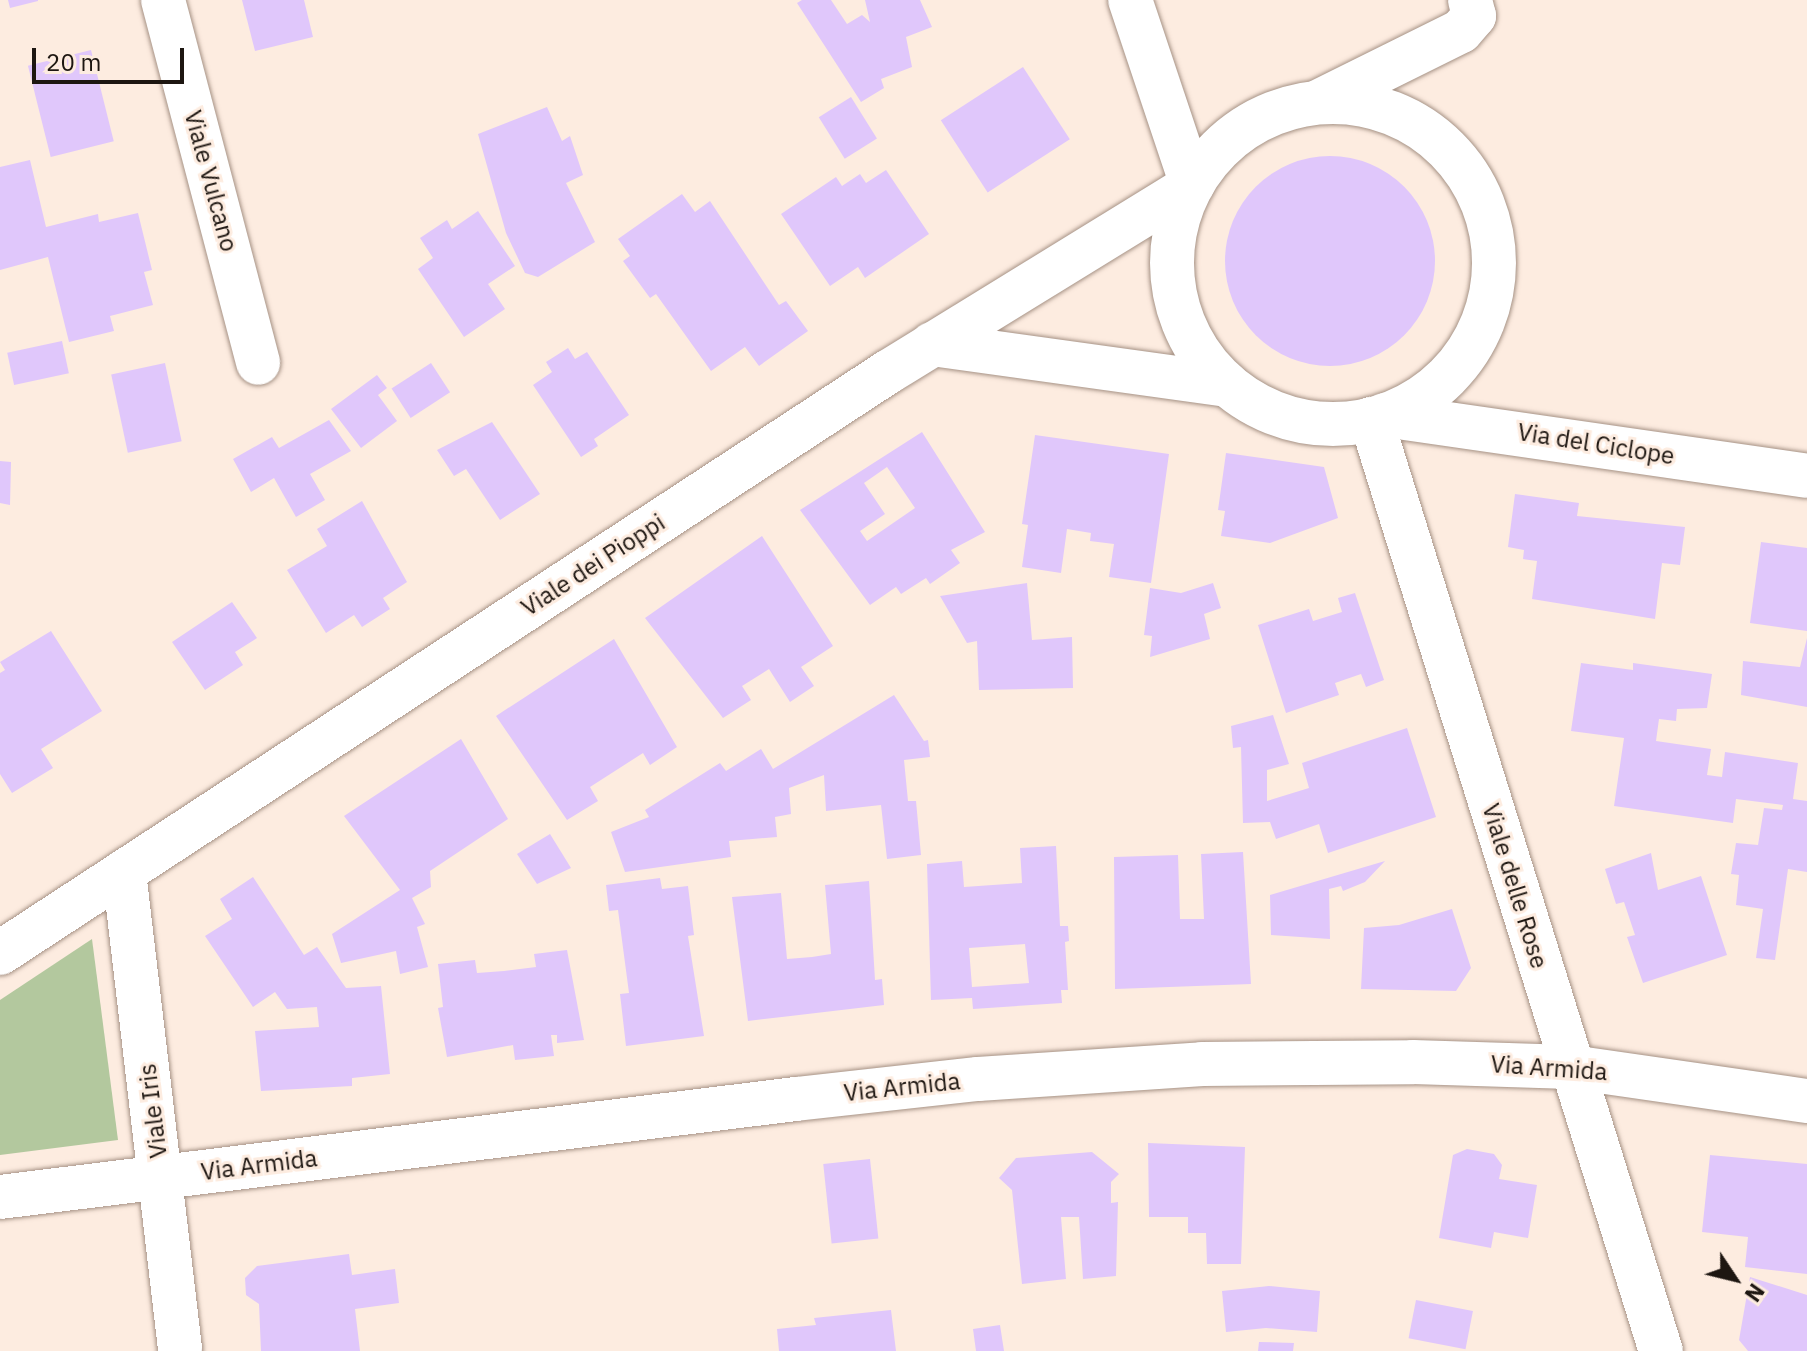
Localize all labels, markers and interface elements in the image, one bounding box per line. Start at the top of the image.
scale bar [36,32,188,82]
text: 20 m [46,46,101,78]
street label: Viale Vulcano [178,107,244,255]
street label: Via del Ciclope [1516,417,1676,471]
street label: Viale dei Pioppi [516,508,670,622]
street label: Viale delle Rose [1476,800,1554,972]
street label: Via Armida [1490,1050,1608,1086]
street label: Viale Iris [133,1062,173,1160]
street label: Via Armida [842,1067,962,1107]
street label: Via Armida [199,1144,319,1186]
north arrow [1695,1239,1775,1319]
text: N [1739,1278,1772,1308]

